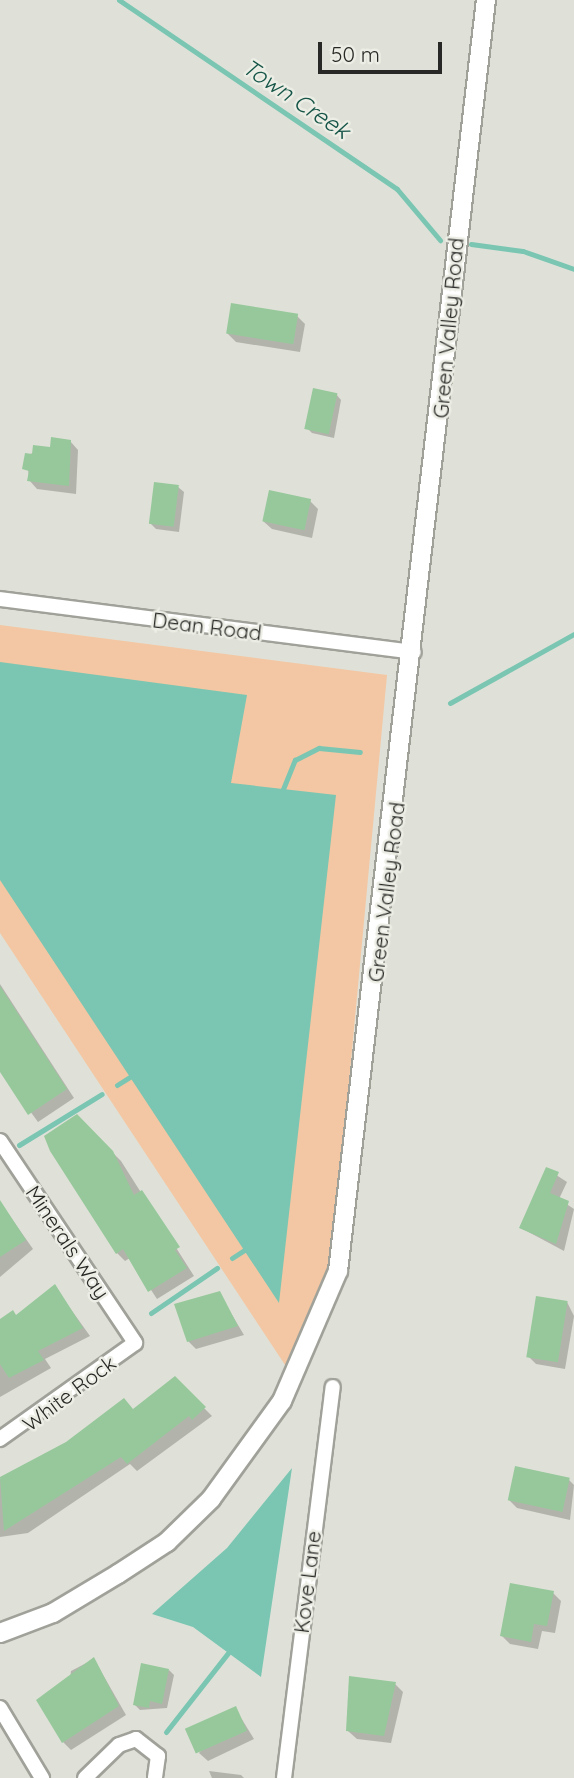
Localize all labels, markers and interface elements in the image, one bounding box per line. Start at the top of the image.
scale bar [322,28,446,72]
text: 50 m [331,41,380,67]
water label: Town Creek [237,53,355,145]
street label: Green Valley Road [428,237,468,419]
street label: Dean Road [151,607,263,645]
street label: Green Valley Road [362,801,410,983]
street label: Minerals Way [21,1180,115,1304]
street label: White Rock [17,1350,121,1436]
street label: Kove Lane [288,1529,326,1635]

